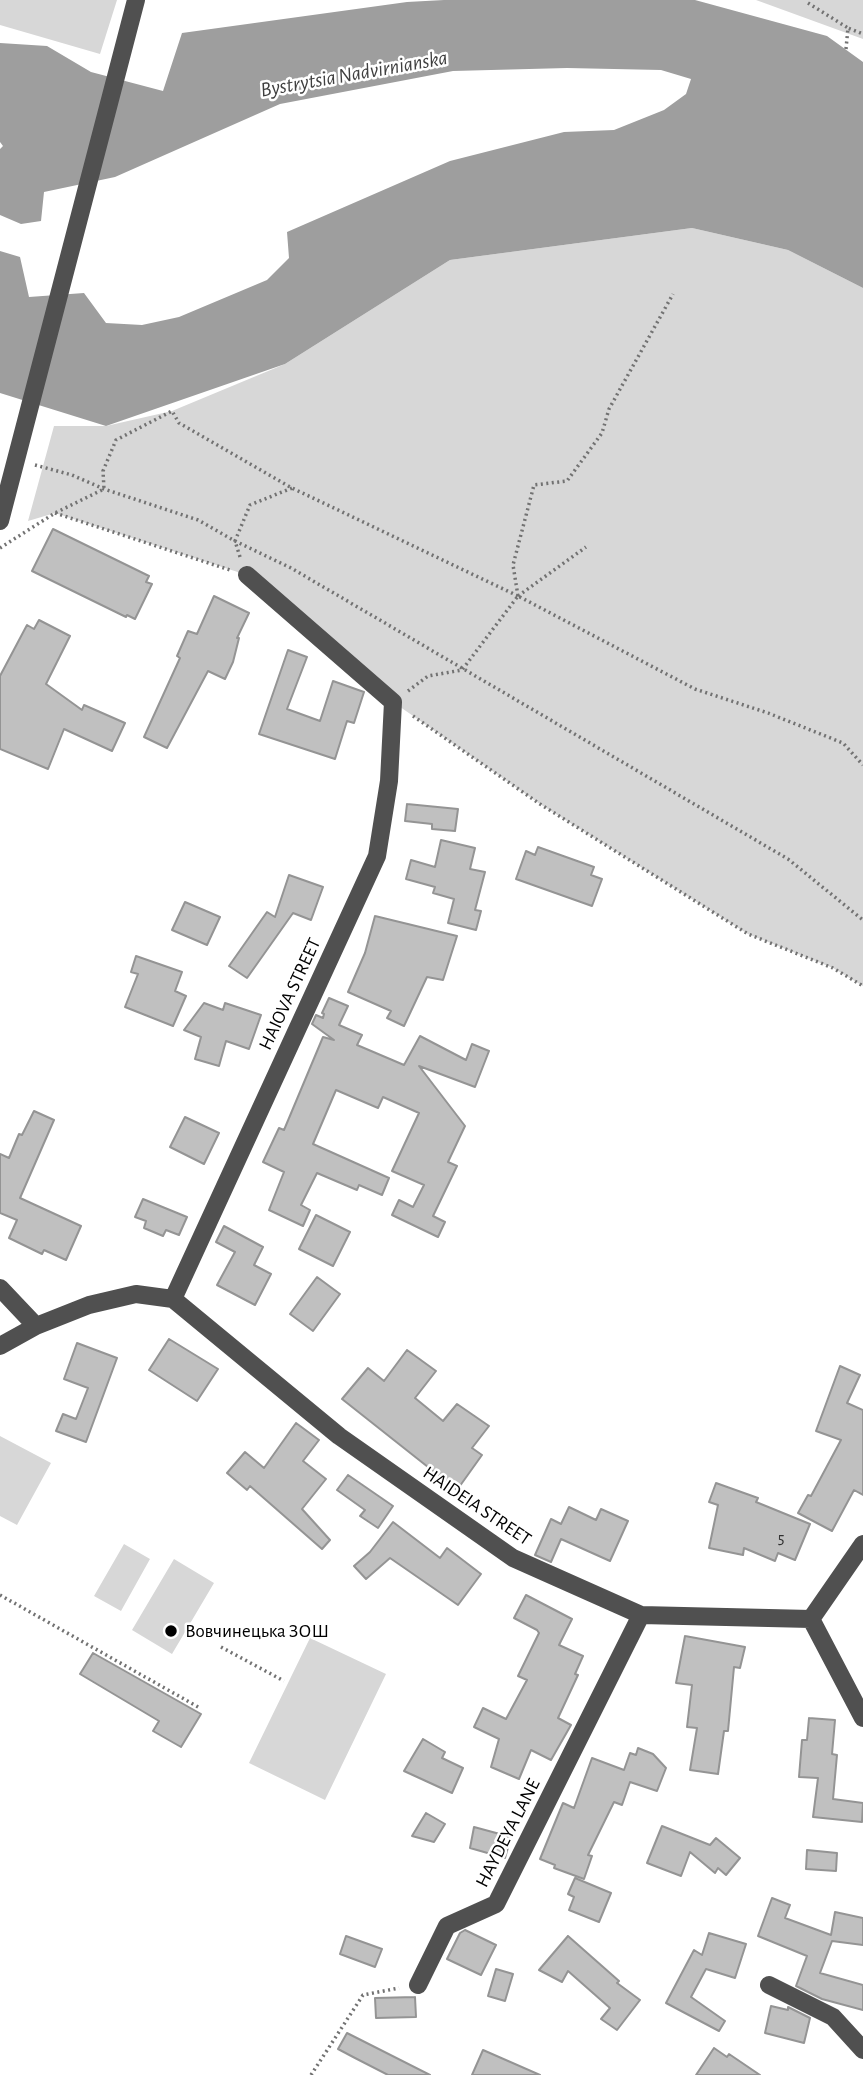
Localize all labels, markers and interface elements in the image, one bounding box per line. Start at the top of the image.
water label: Bystrytsia Nadvirnianska [258,45,450,103]
street label: HAIOVA STREET [254,934,326,1054]
street label: HAIDEIA STREET [418,1461,536,1551]
house number: 5 [778,1528,784,1548]
place label: Вовчинецька ЗОШ [185,1620,329,1642]
marker: Вовчинецька ЗОШ [163,1623,179,1639]
street label: HAYDEYA LANE [471,1775,545,1891]

